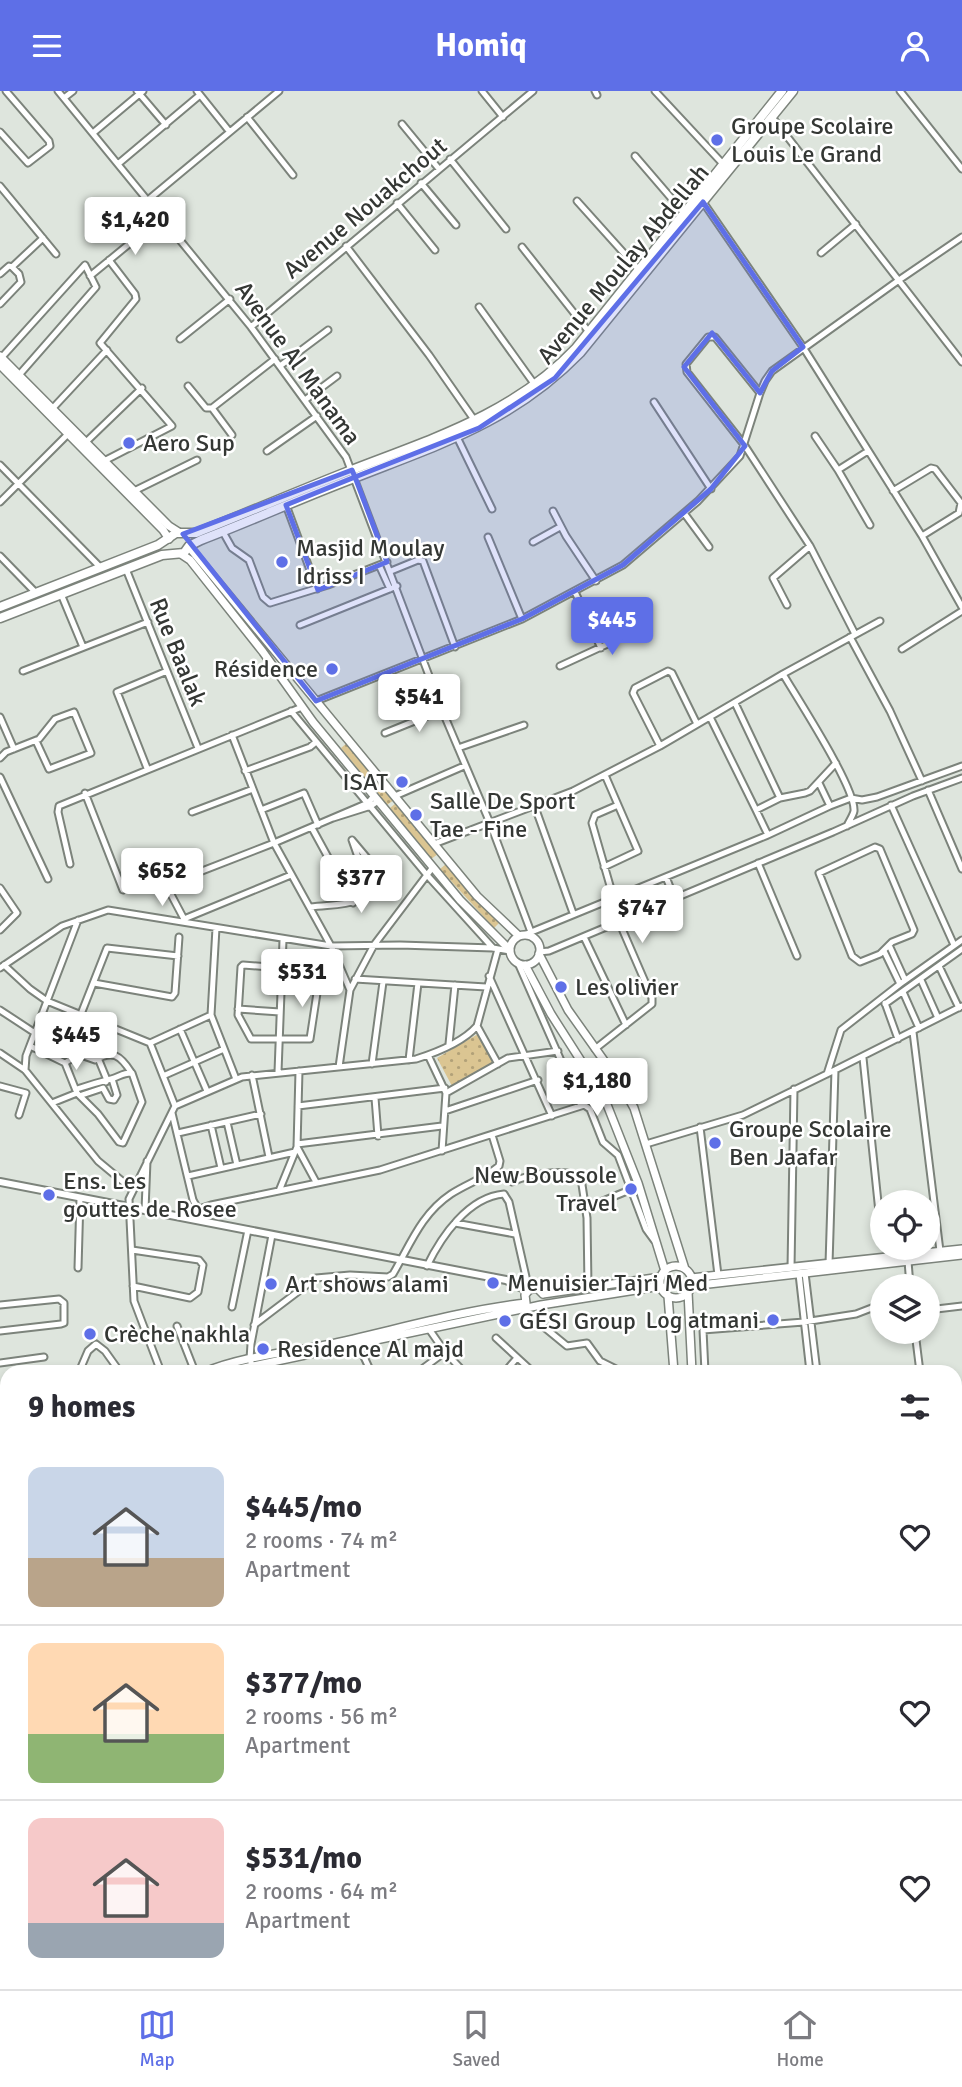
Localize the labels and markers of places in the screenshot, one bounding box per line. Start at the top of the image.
place label: Groupe Scolaire Louis Le Grand [731,111,894,169]
marker: Groupe Scolaire Louis Le Grand [709,132,725,148]
pin: $1,420 [78,197,192,257]
place label: Aero Sup [143,428,235,458]
marker: Aero Sup [121,435,137,451]
place label: Masjid Moulay Idriss I [296,533,444,591]
marker: Masjid Moulay Idriss I [274,554,290,570]
pin: $445 [571,597,653,657]
place label: Résidence [214,654,318,684]
marker: Résidence [324,661,340,677]
pin: $541 [378,675,460,734]
place label: ISAT [343,767,388,797]
marker: ISAT [394,774,410,790]
place label: Salle De Sport Tae - Fine [430,786,576,844]
marker: Salle De Sport Tae - Fine [408,807,424,823]
pin: $652 [121,849,203,908]
pin: $377 [320,855,402,915]
pin: $747 [601,885,683,945]
pin: $531 [261,949,343,1009]
place label: Les olivier [575,972,679,1002]
marker: Les olivier [553,979,569,995]
pin: $445 [35,1013,117,1072]
pin: $1,180 [540,1059,654,1118]
place label: Groupe Scolaire Ben Jaafar [729,1114,892,1172]
marker: Groupe Scolaire Ben Jaafar [707,1135,723,1151]
place label: New Boussole Travel [474,1160,617,1218]
place label: Ens. Les gouttes de Rosee [63,1166,237,1224]
marker: New Boussole Travel [623,1181,639,1197]
marker: Ens. Les gouttes de Rosee [41,1187,57,1203]
place label: Menuisier Tajri Med [507,1268,708,1298]
place label: Art shows alami [285,1269,449,1299]
marker: Menuisier Tajri Med [485,1275,501,1291]
marker: Art shows alami [263,1276,279,1292]
place label: Log atmani [645,1305,759,1335]
place label: GÉSI Group [519,1306,636,1336]
marker: Log atmani [765,1312,781,1328]
marker: GÉSI Group [497,1313,513,1329]
place label: Crèche nakhla [104,1319,250,1349]
marker: Crèche nakhla [82,1326,98,1342]
place label: Residence Al majd [277,1334,464,1364]
marker: Residence Al majd [255,1341,271,1357]

